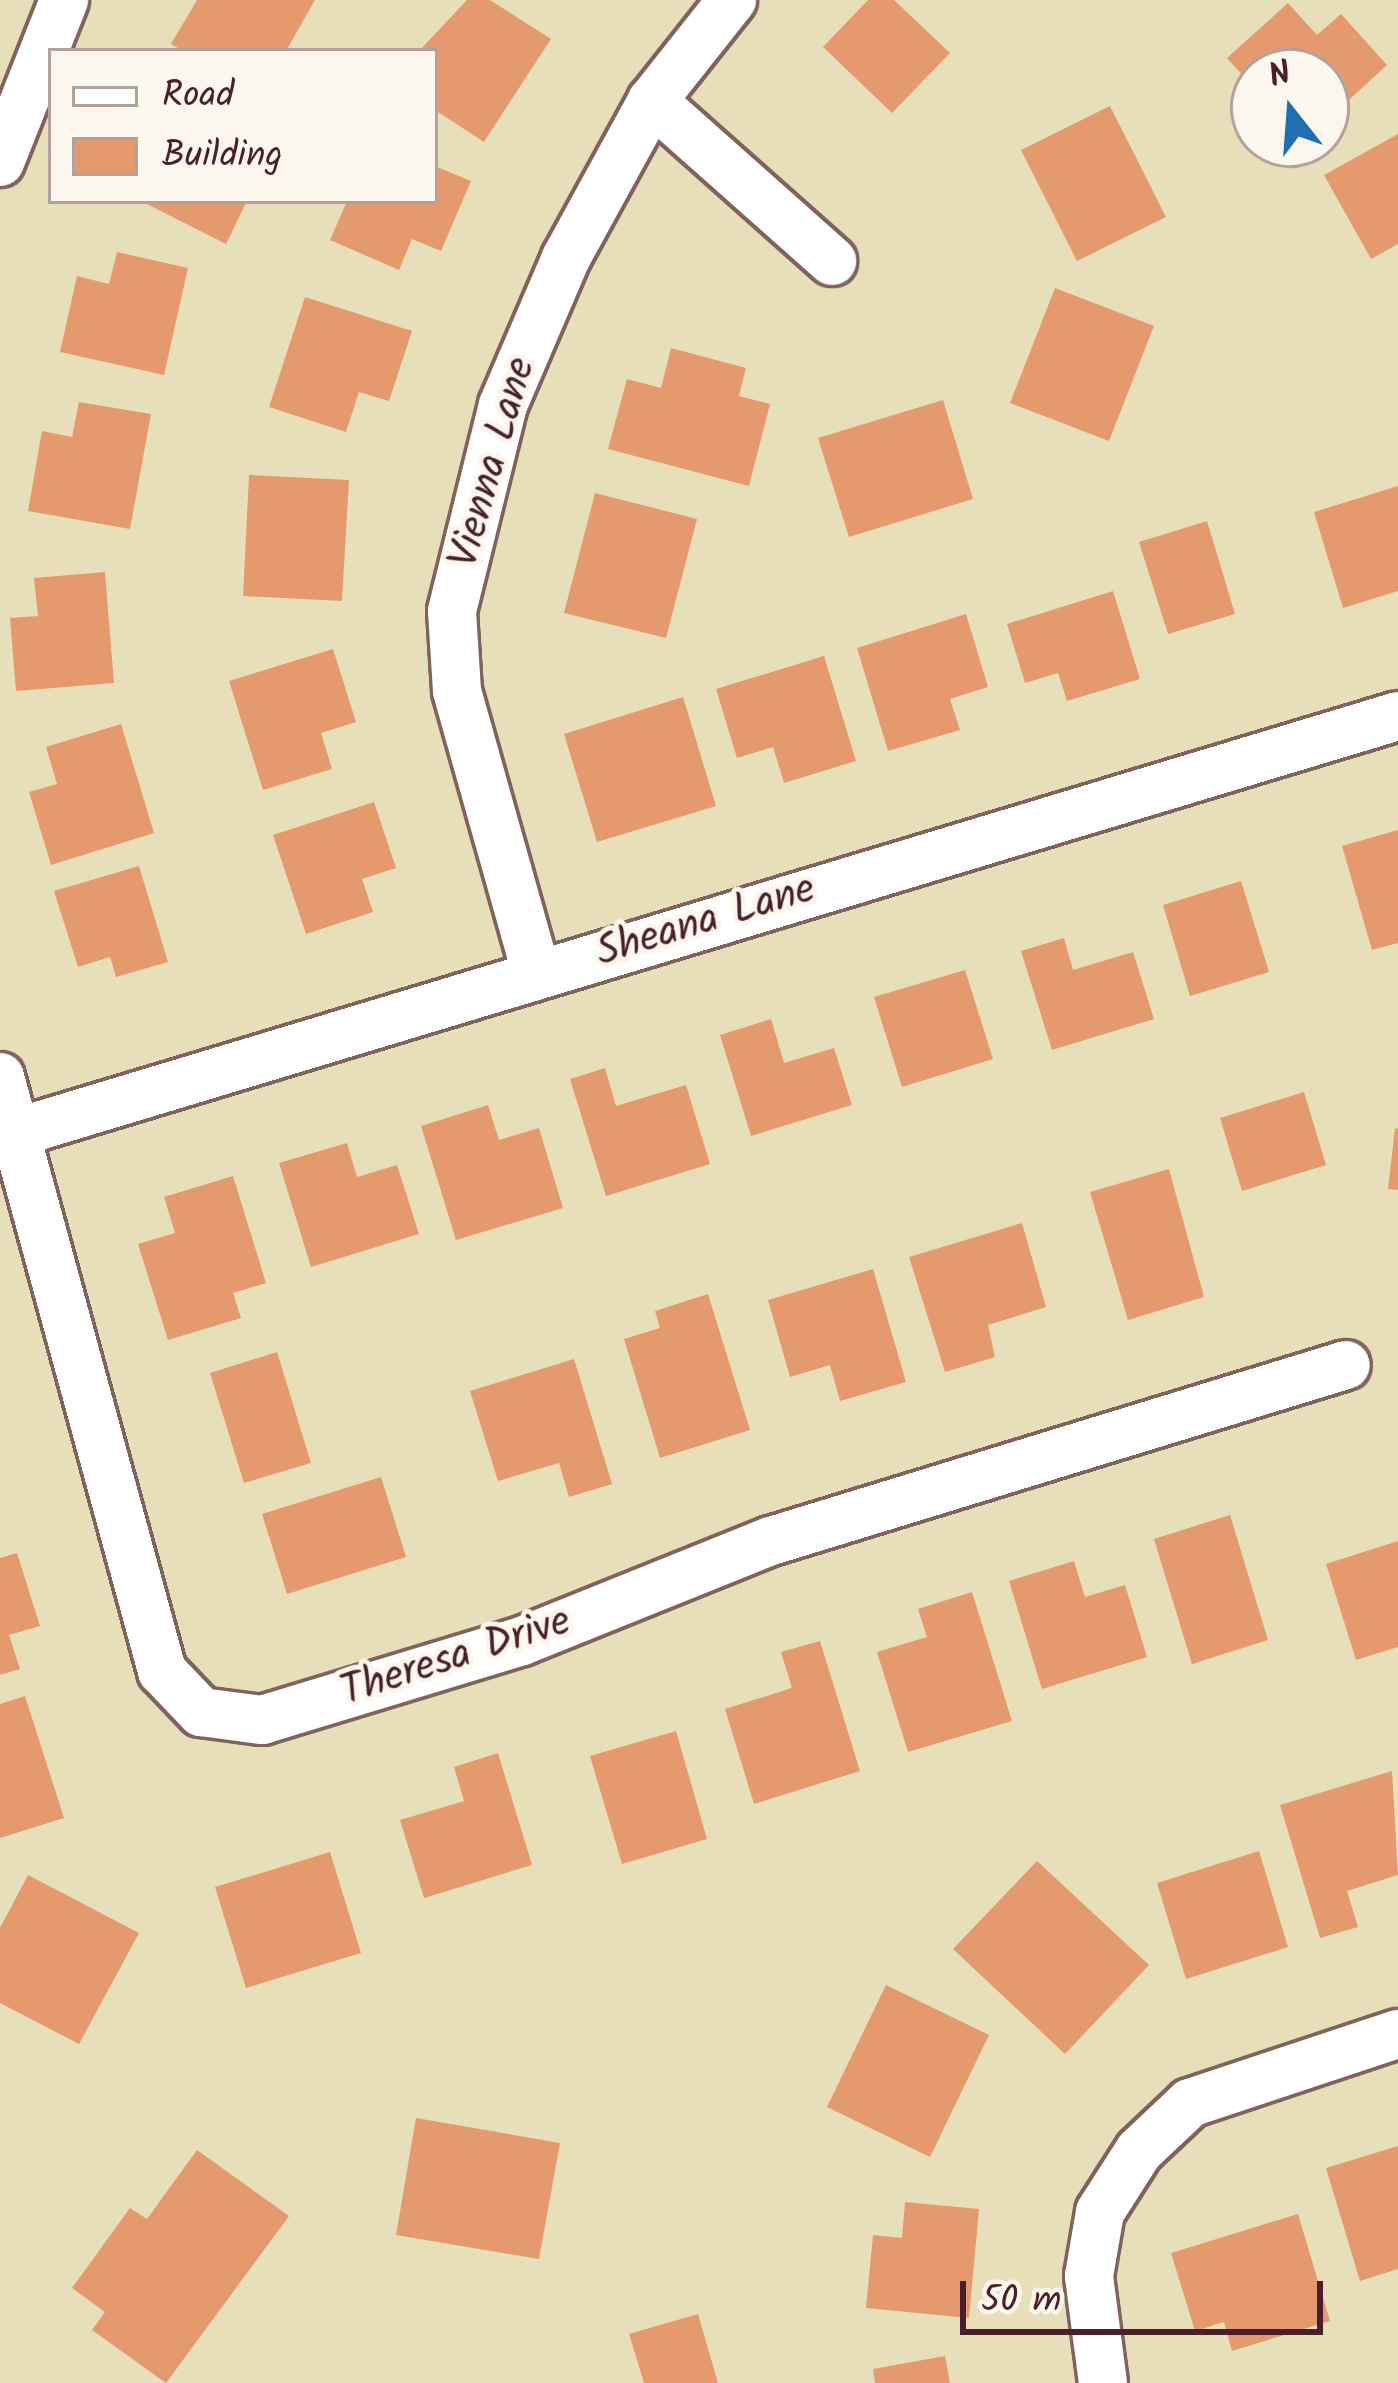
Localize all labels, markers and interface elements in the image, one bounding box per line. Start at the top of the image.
legend [48,48,438,204]
north arrow [1230,48,1350,168]
text: N [1262,48,1298,104]
text: Road [162,68,234,125]
text: Building [162,128,282,185]
street label: Vienna Lane [440,352,548,574]
street label: Sheana Lane [590,865,822,979]
street label: Theresa Drive [335,1597,577,1719]
scale bar [966,2257,1329,2331]
text: 50 m [981,2273,1061,2330]

